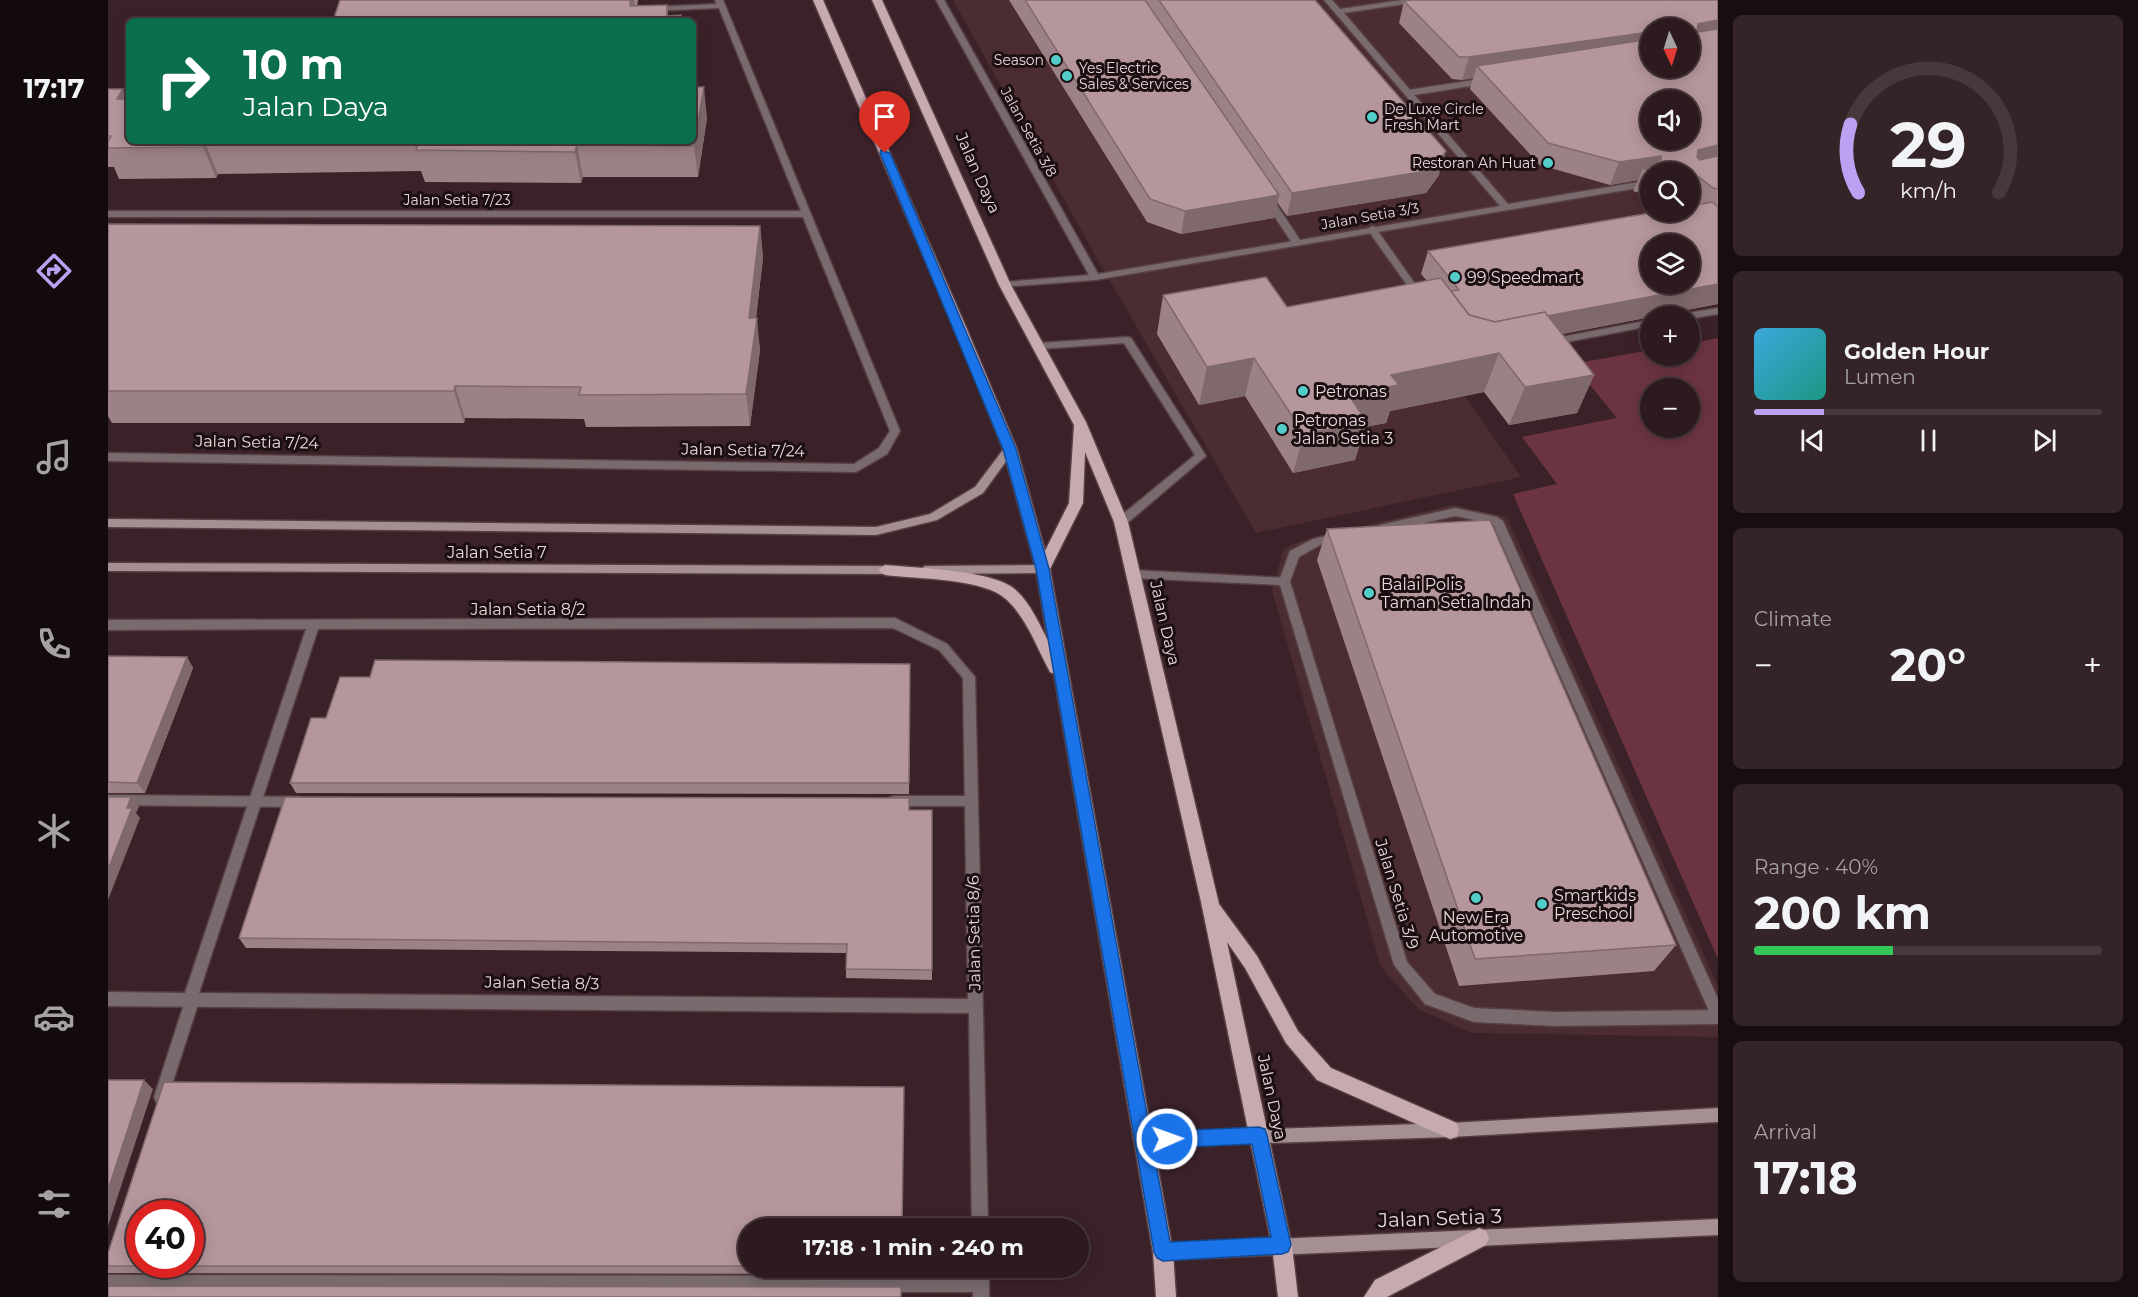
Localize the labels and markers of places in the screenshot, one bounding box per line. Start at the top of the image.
place label: Season [994,51,1044,69]
marker: Season [1049,53,1063,67]
place label: Yes Electric Sales & Services [1079,59,1189,93]
marker: Yes Electric Sales & Services [1060,69,1074,83]
pin [859,91,910,153]
place label: De Luxe Circle Fresh Mart [1384,100,1484,134]
marker: De Luxe Circle Fresh Mart [1365,110,1379,124]
place label: Restoran Ah Huat [1412,154,1536,172]
marker: Restoran Ah Huat [1541,156,1555,170]
place label: 99 Speedmart [1467,268,1582,287]
marker: 99 Speedmart [1448,270,1462,284]
place label: Petronas [1315,382,1387,401]
marker: Petronas [1296,384,1310,398]
place label: Petronas Jalan Setia 3 [1293,411,1393,448]
marker: Petronas Jalan Setia 3 [1275,422,1289,436]
place label: Balai Polis Taman Setia Indah [1381,575,1531,612]
marker: Balai Polis Taman Setia Indah [1362,586,1376,600]
place label: Smartkids Preschool [1554,886,1636,923]
marker: New Era Automotive [1469,891,1483,905]
marker: Smartkids Preschool [1535,897,1549,911]
place label: New Era Automotive [1429,908,1523,945]

